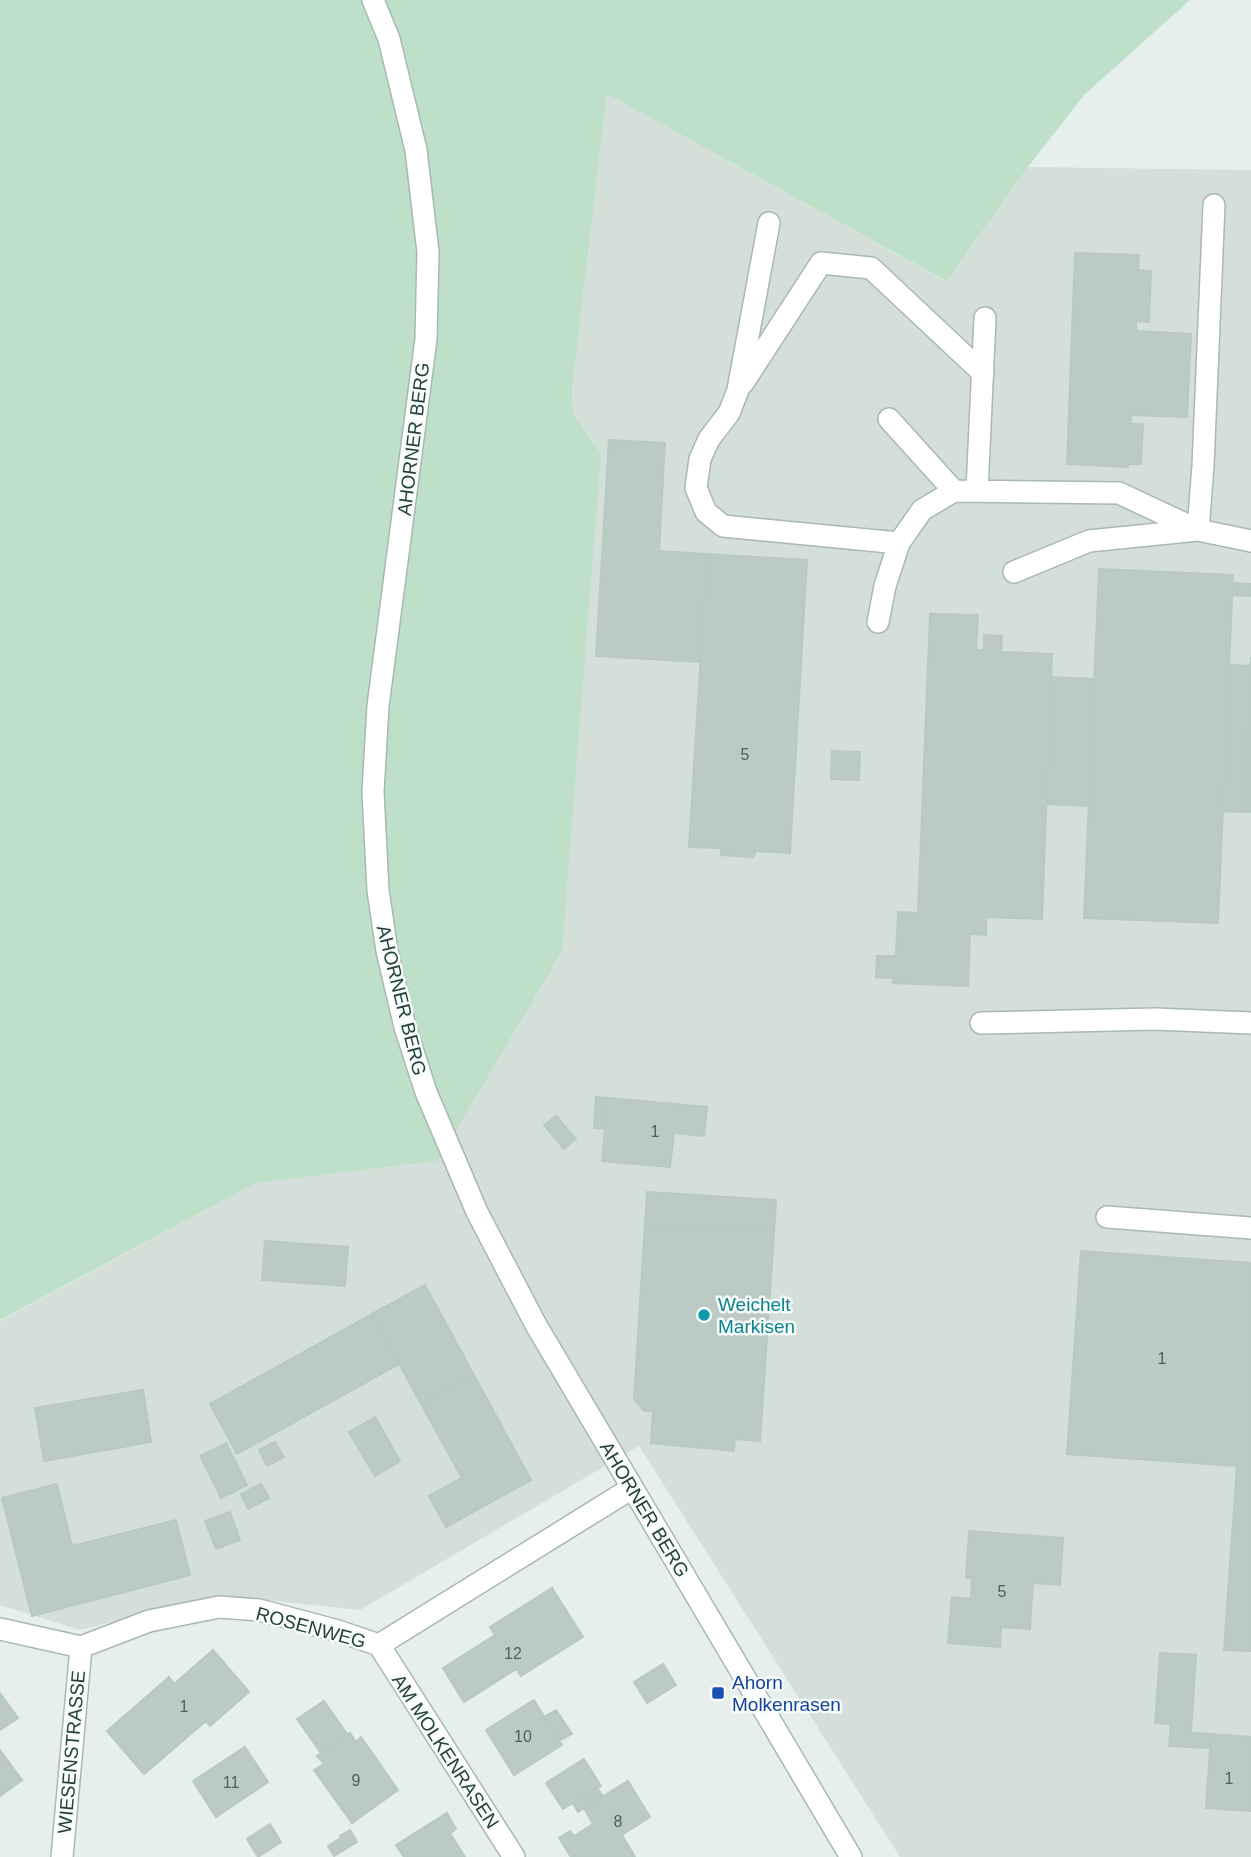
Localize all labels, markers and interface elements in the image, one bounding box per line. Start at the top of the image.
street label: AHORNER BERG [394,361,433,517]
house number: 5 [741,746,750,763]
street label: AHORNER BERG [373,923,430,1077]
house number: 1 [651,1123,660,1140]
place label: Weichelt Markisen [718,1294,795,1337]
marker: Weichelt Markisen [696,1307,712,1323]
house number: 1 [1158,1350,1167,1367]
street label: AHORNER BERG [596,1438,693,1581]
house number: 5 [998,1583,1007,1600]
street label: ROSENWEG [254,1603,368,1652]
house number: 12 [504,1645,522,1662]
street label: WIESENSTRASSE [54,1670,89,1834]
street label: AM MOLKENRASEN [388,1670,503,1832]
place label: Ahorn Molkenrasen [732,1672,841,1715]
marker: Ahorn Molkenrasen [710,1685,726,1701]
house number: 1 [180,1698,189,1715]
house number: 10 [514,1728,532,1745]
house number: 1 [1225,1770,1234,1787]
house number: 9 [352,1772,361,1789]
house number: 11 [223,1774,239,1791]
house number: 8 [614,1813,623,1830]

